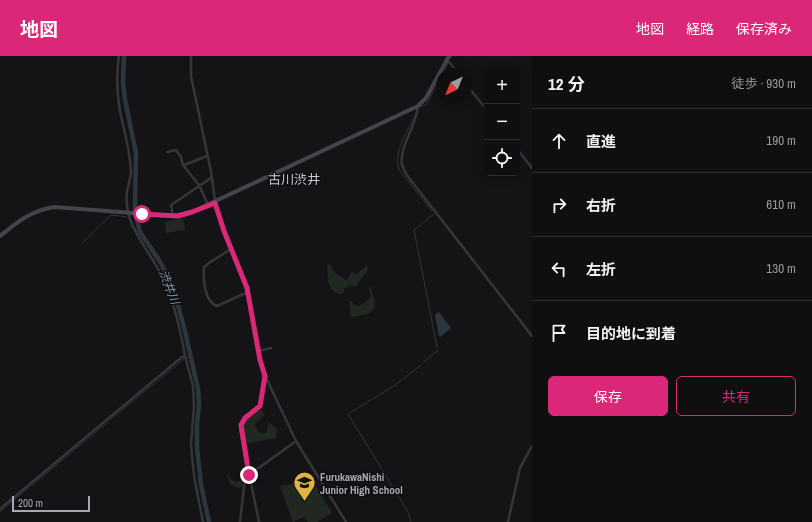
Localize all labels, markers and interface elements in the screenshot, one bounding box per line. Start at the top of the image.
text: 地図 [20,16,58,42]
text: 地図 [636,20,664,38]
text: 経路 [686,20,714,38]
text: 保存済み [736,20,792,38]
north arrow [436,68,472,104]
map controls [484,68,520,176]
button: + [484,68,520,104]
text: 12 分 [548,72,584,95]
text: 徒歩 · 930 m [731,75,796,92]
button: − [484,104,520,140]
icon: ahead [548,130,570,152]
text: 直進 [586,131,616,152]
text: 190 m [766,132,796,149]
button: locate [484,140,520,176]
district label: 古川渋井 [268,171,320,188]
icon: right [548,194,570,216]
text: 右折 [586,195,616,216]
text: 610 m [766,196,796,213]
route start [133,205,151,223]
icon: left [548,258,570,280]
text: 左折 [586,259,616,280]
text: 130 m [766,260,796,277]
water label: 渋井川 [155,267,184,309]
icon: arrive [548,322,570,344]
text: 目的地に到着 [586,323,676,344]
button: 保存 [548,376,668,416]
button: 共有 [676,376,796,416]
route end [240,466,258,484]
school or university icon: FurukawaNishi Junior High School [292,470,318,503]
place label: FurukawaNishi Junior High School [320,470,403,497]
scale bar [12,494,90,513]
text: 200 m [18,496,43,510]

